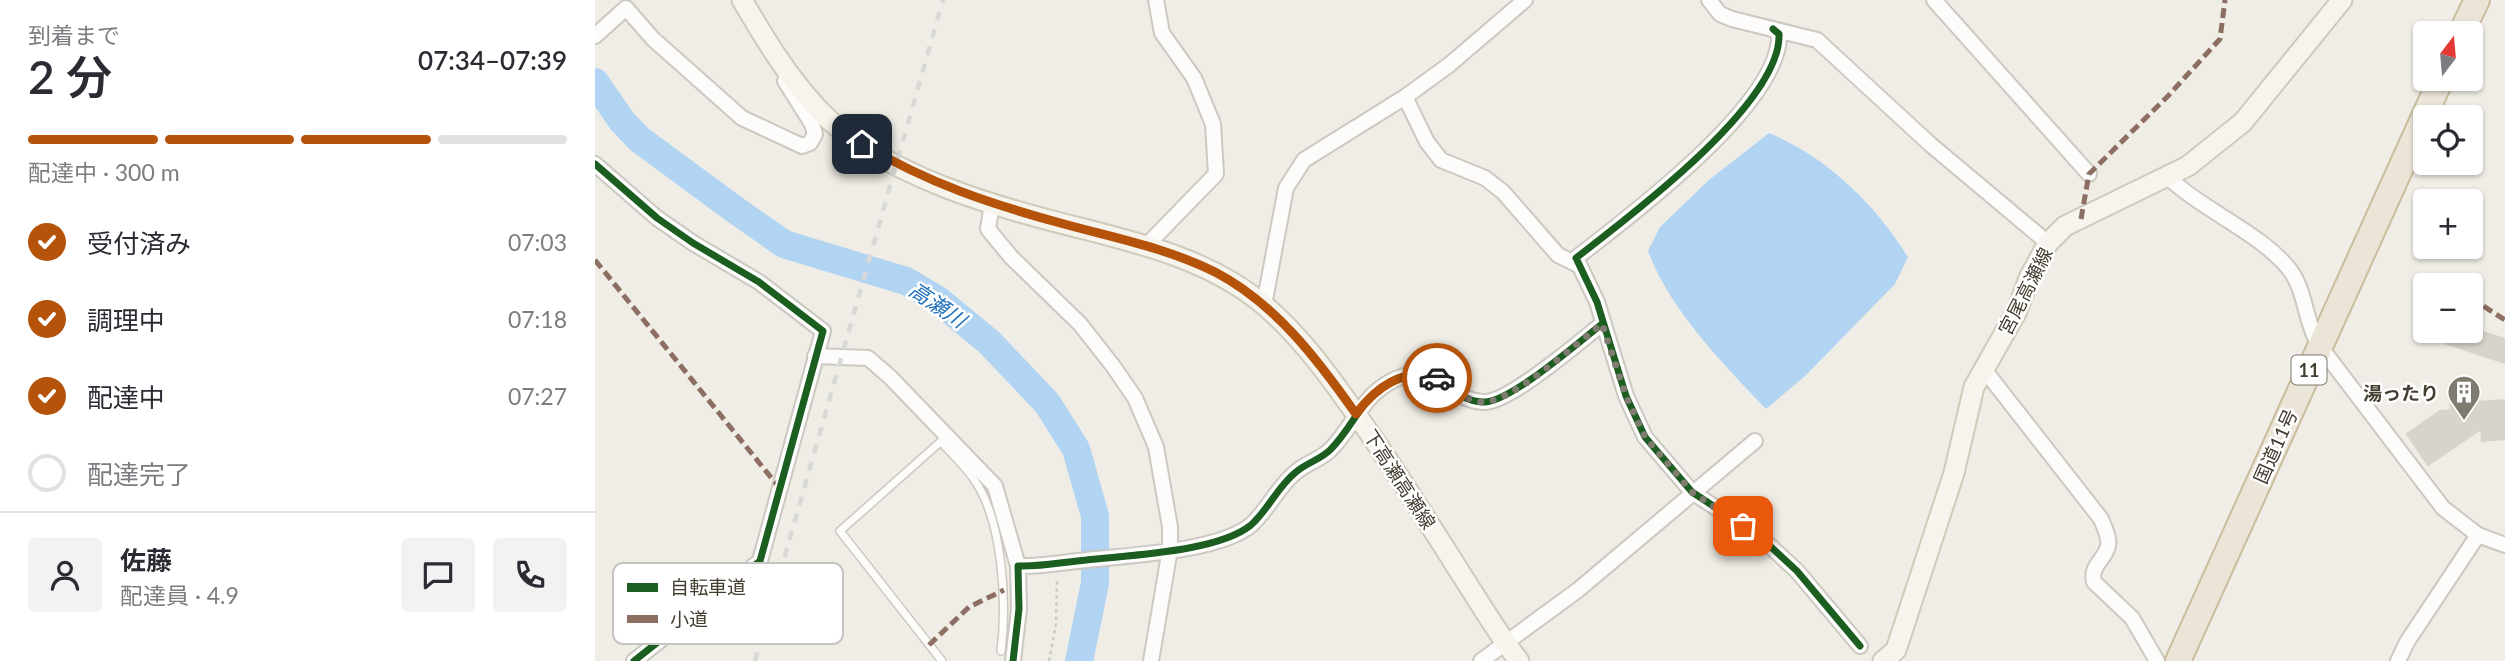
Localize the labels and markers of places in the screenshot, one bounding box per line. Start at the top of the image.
pin [832,114,892,174]
building icon: 湯ったり [2445,373,2483,422]
place label: 湯ったり [2363,381,2439,404]
pin [1713,496,1773,556]

